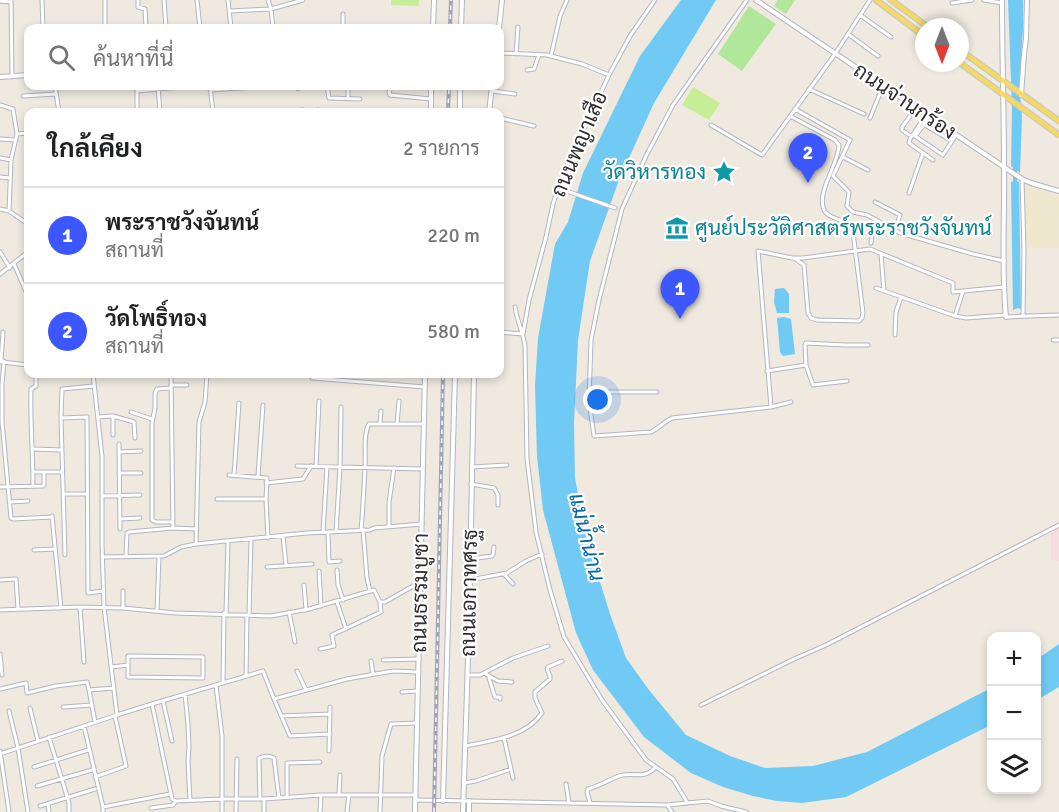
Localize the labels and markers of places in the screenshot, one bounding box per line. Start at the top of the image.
pin: 2 [788,134,828,183]
place label: วัดวิหารทอง [603,159,706,185]
place icon: วัดวิหารทอง [711,159,737,185]
place label: ศูนย์ประวัติศาสตร์พระราชวังจันทน์ [695,214,992,243]
museum icon: ศูนย์ประวัติศาสตร์พระราชวังจันทน์ [664,215,690,241]
pin: 1 [660,270,700,319]

